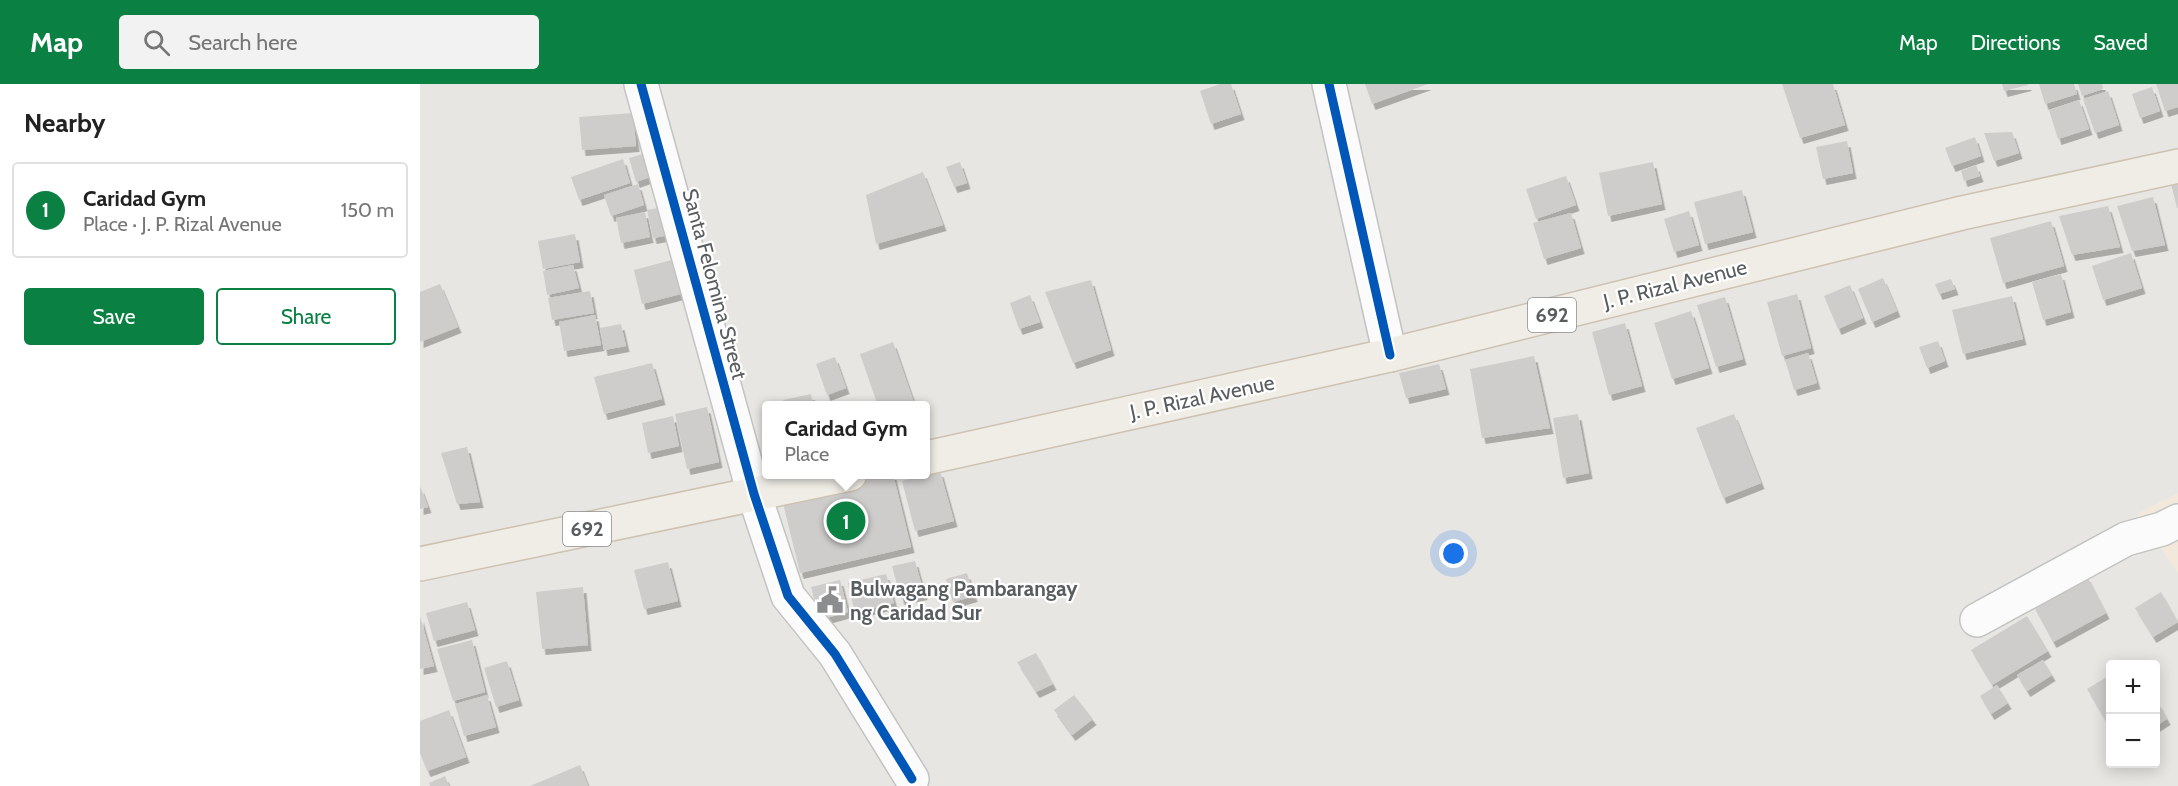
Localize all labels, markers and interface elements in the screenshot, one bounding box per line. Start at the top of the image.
search box [119,15,539,69]
text: Map [30,25,83,59]
icon: search [140,26,173,59]
text: Search here [188,29,297,56]
text: Map [1899,30,1938,55]
text: Directions [1971,30,2060,55]
text: Saved [2093,30,2148,55]
text: Nearby [24,107,105,139]
text: Caridad Gym [83,185,206,212]
street label: Santa Felomina Street [678,186,752,382]
text: 1 [42,198,49,222]
text: 150 m [341,198,394,222]
text: Place · J. P. Rizal Avenue [83,212,282,236]
street label: J. P. Rizal Avenue [1600,254,1750,314]
button: Save [24,288,204,345]
button: Share [216,288,396,345]
road number: 692 [1528,298,1576,332]
street label: J. P. Rizal Avenue [1126,369,1277,425]
popup [762,401,930,479]
text: Caridad Gym [784,415,908,442]
text: Place [784,442,829,466]
pin: 1 [826,498,866,544]
road number: 692 [563,512,611,546]
your location [1439,539,1468,568]
place label: Bulwagang Pambarangay ng Caridad Sur [850,576,1078,625]
public building icon: Bulwagang Pambarangay ng Caridad Sur [815,585,845,615]
map controls [2106,660,2160,768]
button: + [2106,660,2160,714]
button: − [2106,714,2160,768]

